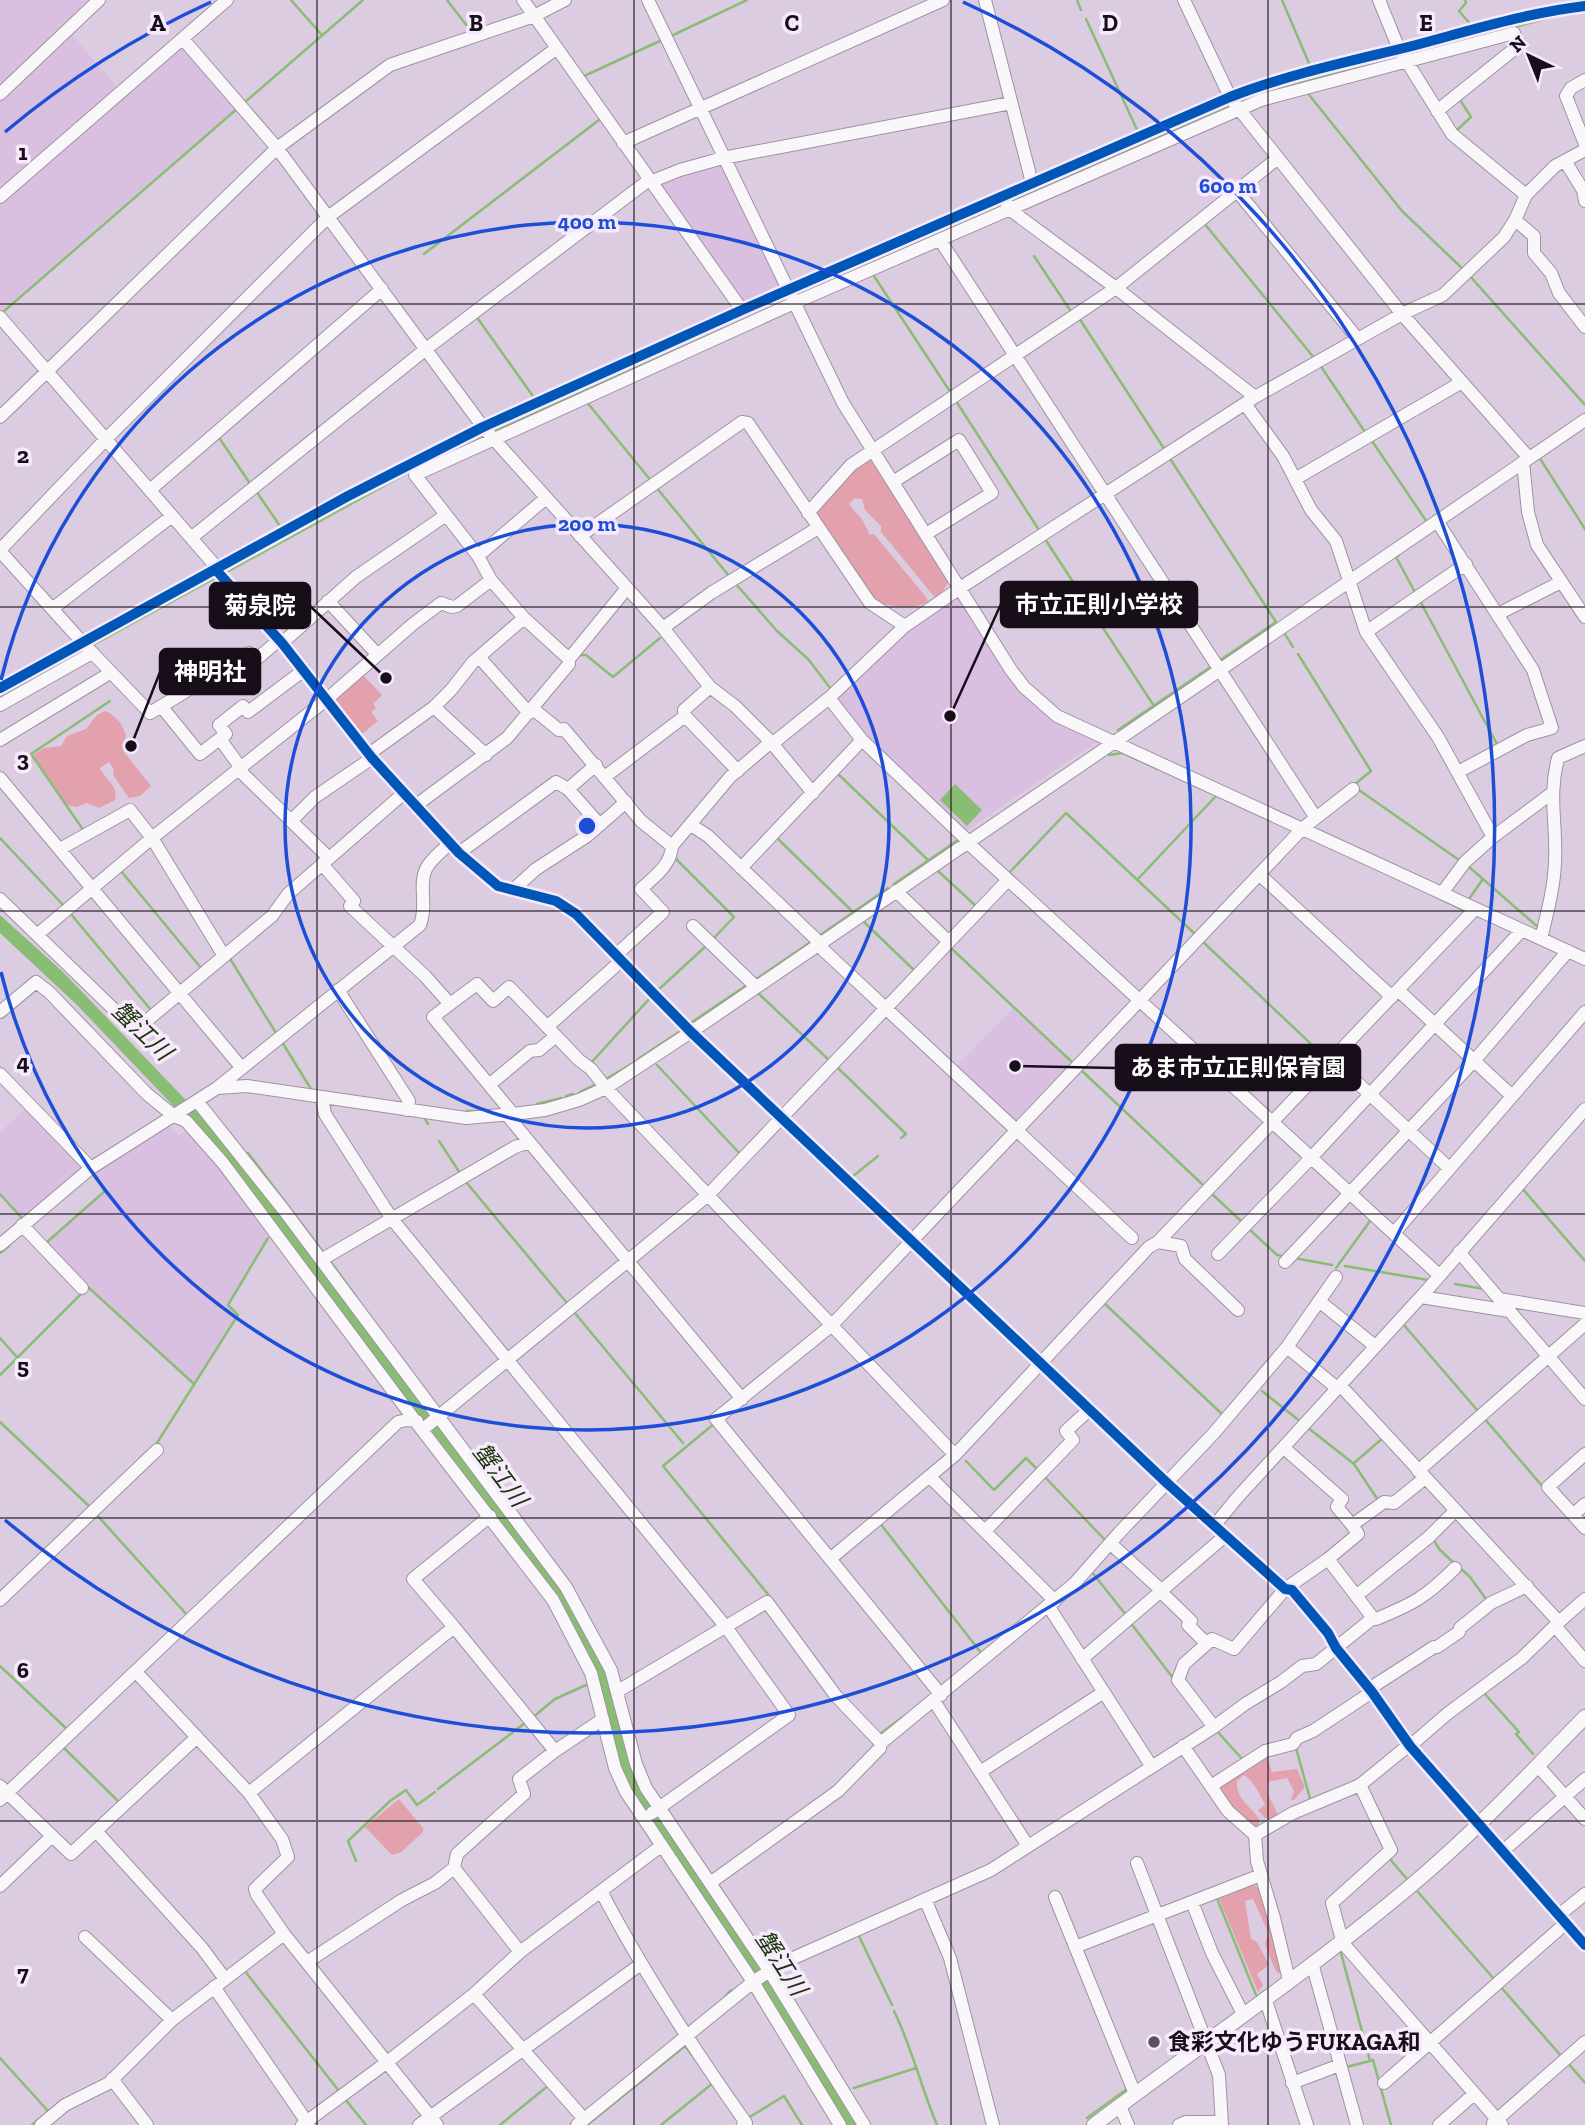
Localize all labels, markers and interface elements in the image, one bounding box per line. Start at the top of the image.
text: A [150,9,166,37]
text: B [469,9,483,37]
text: C [785,9,799,37]
text: D [1102,9,1118,37]
text: E [1419,9,1433,37]
north arrow [1494,21,1564,91]
text: N [1505,31,1531,57]
text: 1 [18,138,28,166]
text: 600 m [1199,173,1257,198]
text: 400 m [558,209,617,234]
text: 2 [17,441,29,469]
text: 200 m [558,511,616,536]
callout: 市立正則小学校 [1001,582,1197,627]
callout: 菊泉院 [210,583,310,628]
text: 市立正則小学校 [1015,590,1183,619]
text: 菊泉院 [224,591,296,620]
callout: 神明社 [160,649,260,694]
text: 神明社 [174,657,246,686]
text: 3 [17,745,29,773]
centre of rings [575,814,599,838]
water label: 蟹江川 [106,995,180,1068]
callout: あま市立正則保育園 [1116,1045,1360,1090]
text: 4 [16,1048,30,1076]
text: あま市立正則保育園 [1130,1053,1346,1082]
text: 5 [17,1352,29,1380]
water label: 蟹江川 [467,1437,535,1515]
text: 6 [17,1656,29,1684]
water label: 蟹江川 [750,1925,815,2003]
text: 7 [17,1959,29,1987]
place label: 食彩文化ゆうFUKAGA和 [1168,2028,1421,2056]
marker: 食彩文化ゆうFUKAGA和 [1146,2034,1162,2050]

